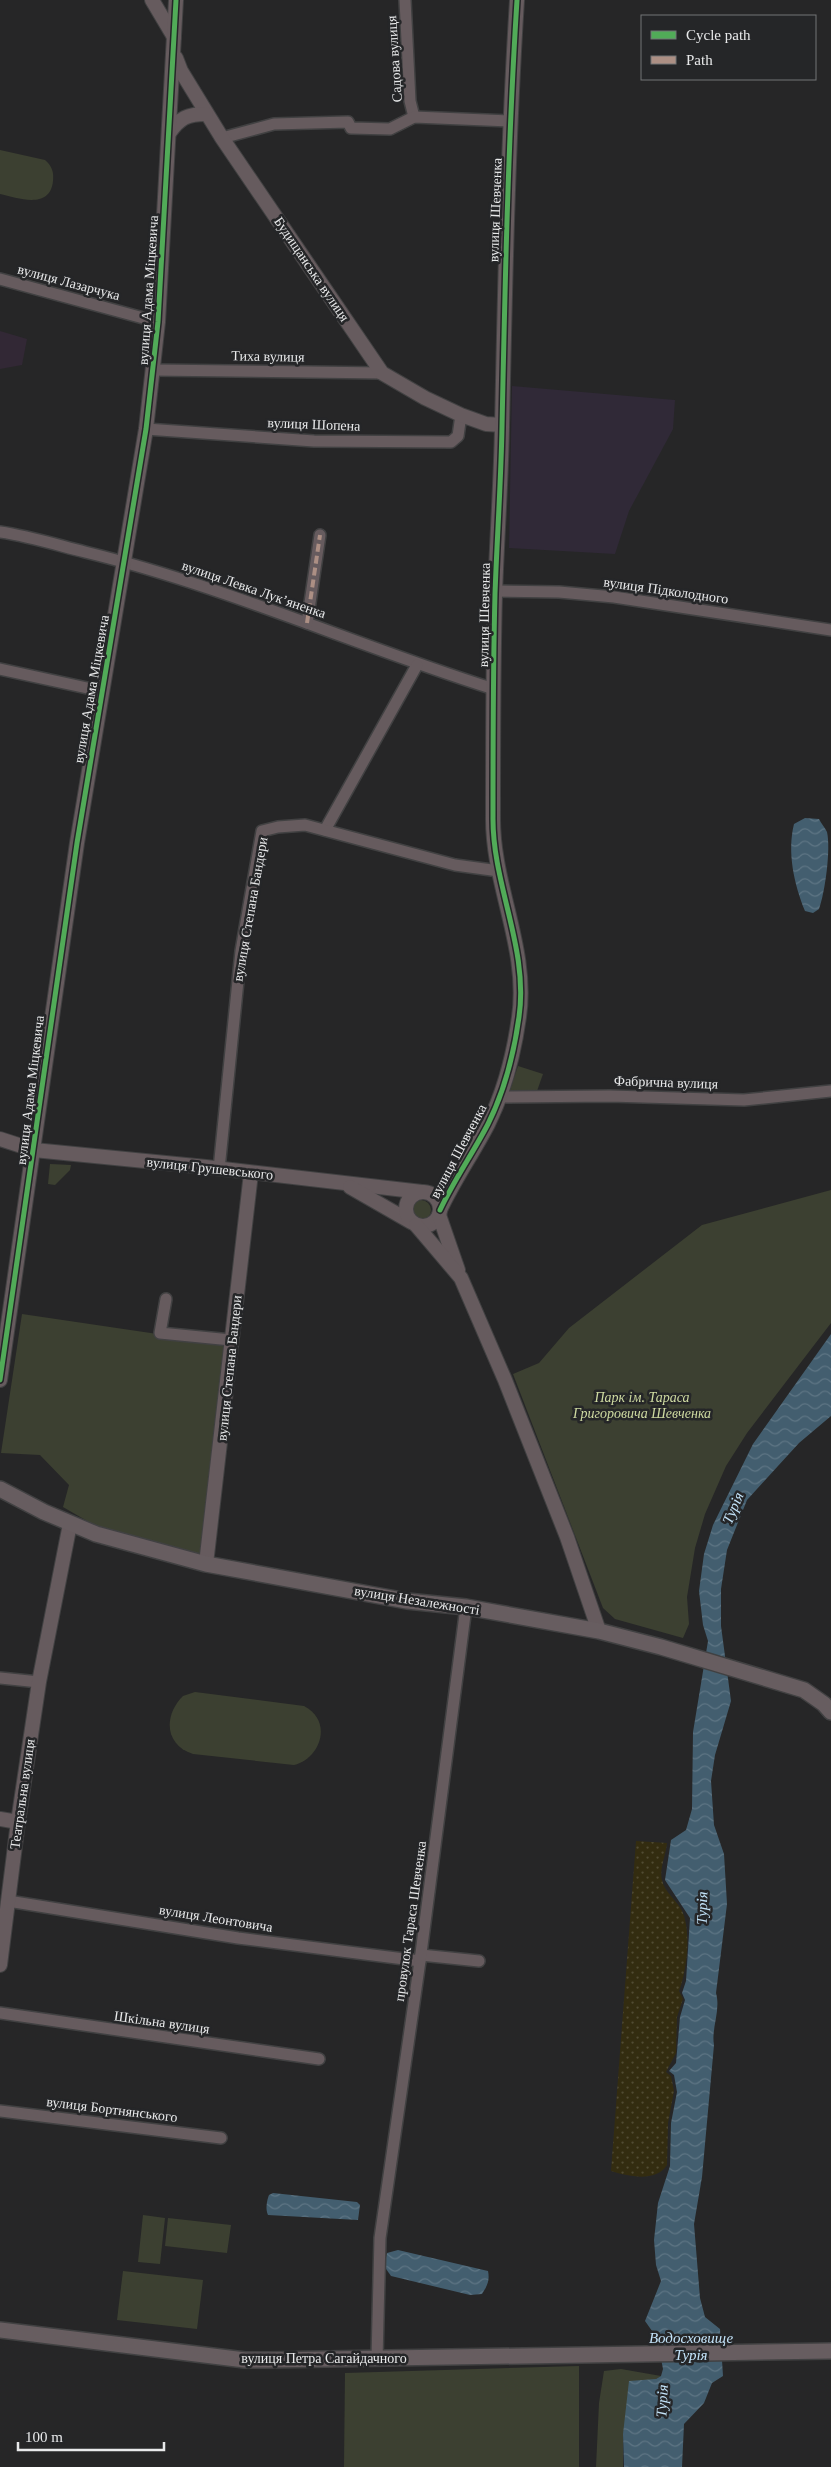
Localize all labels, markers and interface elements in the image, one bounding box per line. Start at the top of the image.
street label: Садова вулиця [384,15,405,103]
legend [641,15,816,80]
text: Cycle path [686,27,751,43]
text: Path [686,52,713,68]
street label: вулиця Шевченка [486,157,505,262]
street label: вулиця Адама Міцкевича [136,214,161,365]
street label: Будищанська вулиця [271,214,352,325]
street label: вулиця Лазарчука [16,262,122,304]
street label: Тиха вулиця [231,348,305,365]
street label: вулиця Шопена [267,415,361,434]
street label: вулиця Левка Лукʼяненка [180,558,328,621]
street label: вулиця Шевченка [476,562,493,667]
street label: вулиця Підколодного [602,574,729,607]
street label: вулиця Адама Міцкевича [71,613,112,764]
street label: вулиця Степана Бандери [230,835,271,982]
street label: вулиця Адама Міцкевича [14,1014,47,1166]
street label: Фабрична вулиця [614,1073,719,1092]
street label: вулиця Шевченка [427,1101,490,1201]
street label: вулиця Грушевського [146,1154,274,1183]
street label: вулиця Степана Бандери [214,1294,245,1442]
park label: Парк ім. Тараса Григоровича Шевченка [572,1390,711,1421]
water label: Турія [719,1490,747,1526]
street label: вулиця Незалежності [353,1583,481,1618]
street label: Театральна вулиця [7,1737,38,1850]
street label: провулок Тараса Шевченка [392,1839,429,2002]
water label: Турія [694,1891,710,1925]
street label: вулиця Леонтовича [158,1902,275,1935]
street label: Шкільна вулиця [113,2008,211,2037]
street label: вулиця Бортнянського [46,2094,178,2125]
water label: Водосховище Турія [649,2330,733,2363]
street label: вулиця Петра Сагайдачного [241,2351,407,2366]
water label: Турія [653,2384,671,2418]
scale bar [18,2420,164,2452]
text: 100 m [25,2429,63,2445]

